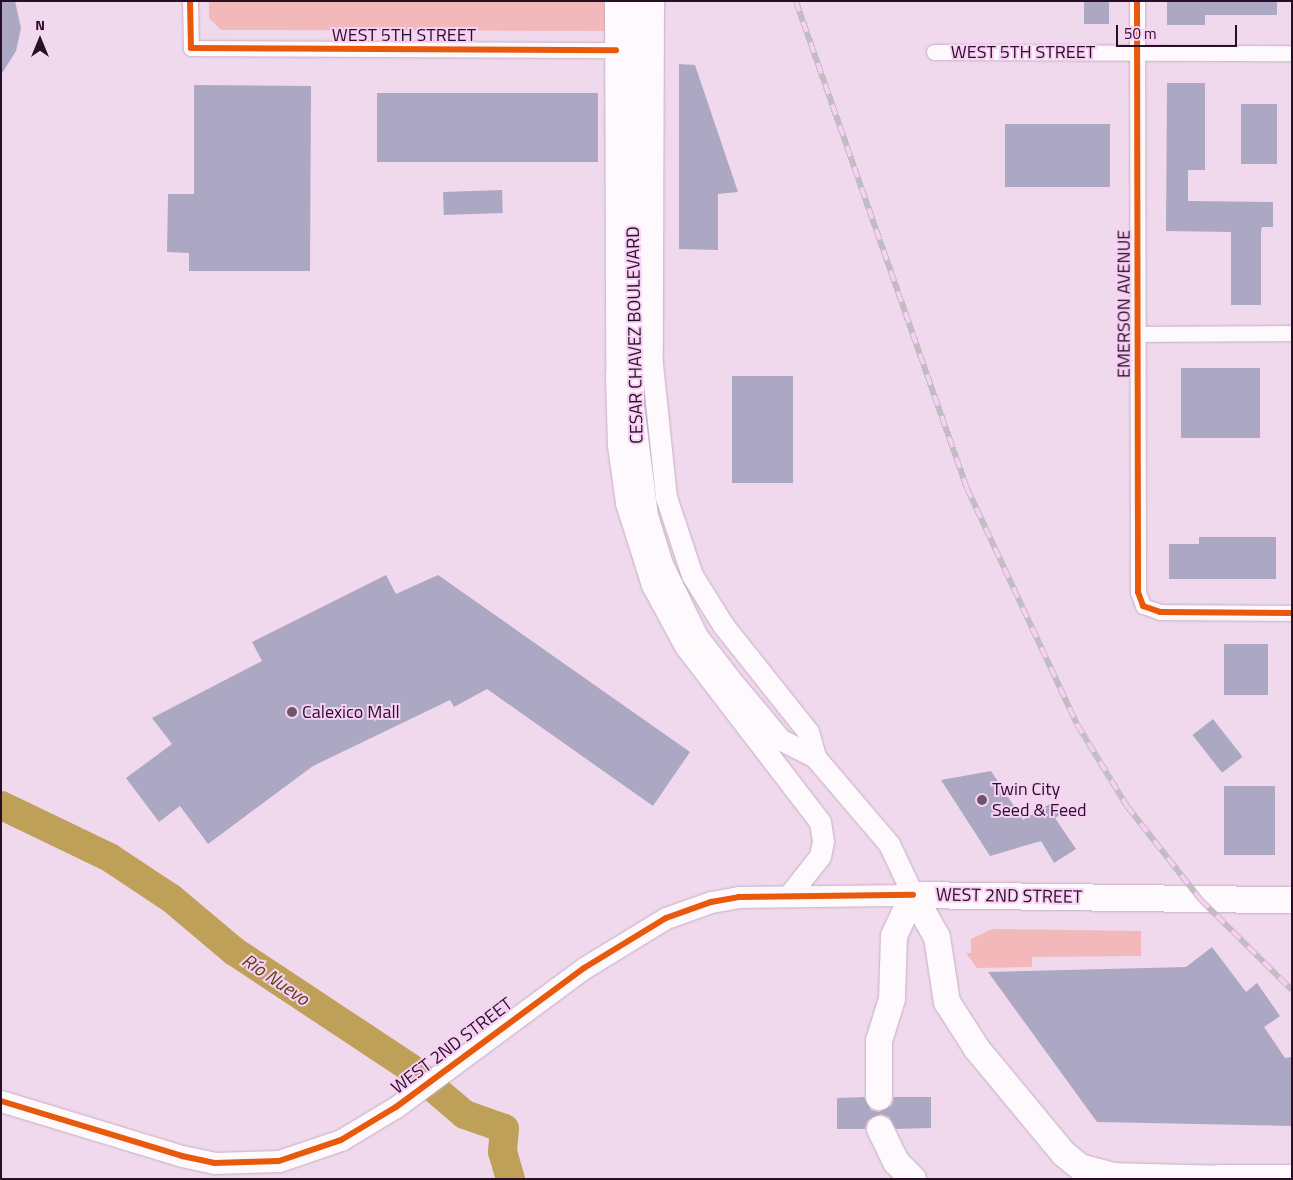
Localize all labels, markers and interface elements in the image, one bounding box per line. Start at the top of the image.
text: N [35,14,45,35]
north arrow [15,15,65,65]
scale bar [1118,15,1239,47]
text: 50 m [1124,22,1157,45]
street label: WEST 5TH STREET [332,24,476,46]
street label: WEST 5TH STREET [951,41,1095,63]
street label: CESAR CHAVEZ BOULEVARD [622,226,648,444]
street label: EMERSON AVENUE [1113,230,1135,378]
place label: Calexico Mall [302,701,400,723]
marker: Calexico Mall [286,706,298,718]
place label: Twin City Seed & Feed [992,779,1087,822]
marker: Twin City Seed & Feed [976,794,988,806]
street label: WEST 2ND STREET [936,884,1082,908]
water label: Río Nuevo [238,948,314,1010]
street label: WEST 2ND STREET [387,993,517,1099]

